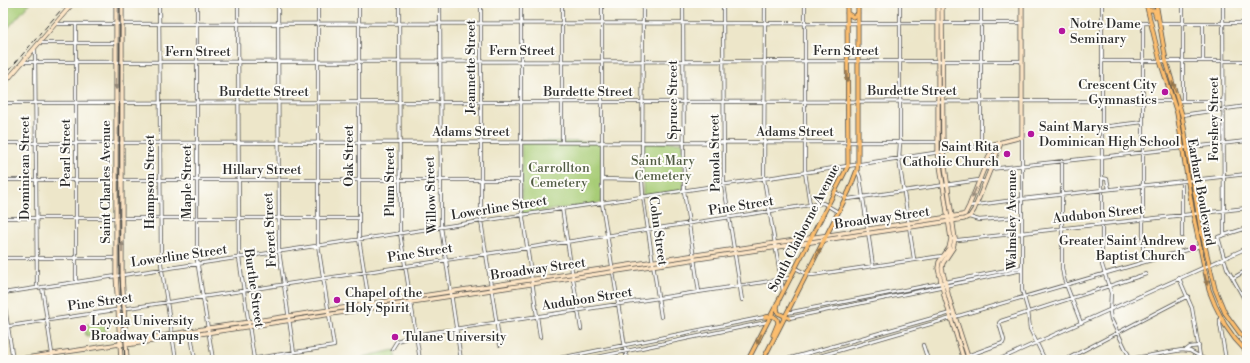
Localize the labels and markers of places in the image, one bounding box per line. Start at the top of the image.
place label: Notre Dame Seminary [1070,16,1141,47]
marker: Notre Dame Seminary [1057,26,1067,36]
place label: Crescent City Gymnastics [1078,77,1158,108]
marker: Crescent City Gymnastics [1160,87,1170,97]
place label: Saint Marys Dominican High School [1039,119,1180,150]
marker: Saint Marys Dominican High School [1026,129,1036,139]
place label: Saint Rita Catholic Church [903,139,999,170]
marker: Saint Rita Catholic Church [1002,149,1012,159]
place label: Greater Saint Andrew Baptist Church [1059,233,1186,264]
marker: Greater Saint Andrew Baptist Church [1188,243,1198,253]
place label: Chapel of the Holy Spirit [345,285,423,316]
marker: Chapel of the Holy Spirit [332,295,342,305]
place label: Loyola University Broadway Campus [90,313,199,344]
marker: Loyola University Broadway Campus [78,323,88,333]
place label: Tulane University [403,329,507,345]
marker: Tulane University [390,332,400,342]

